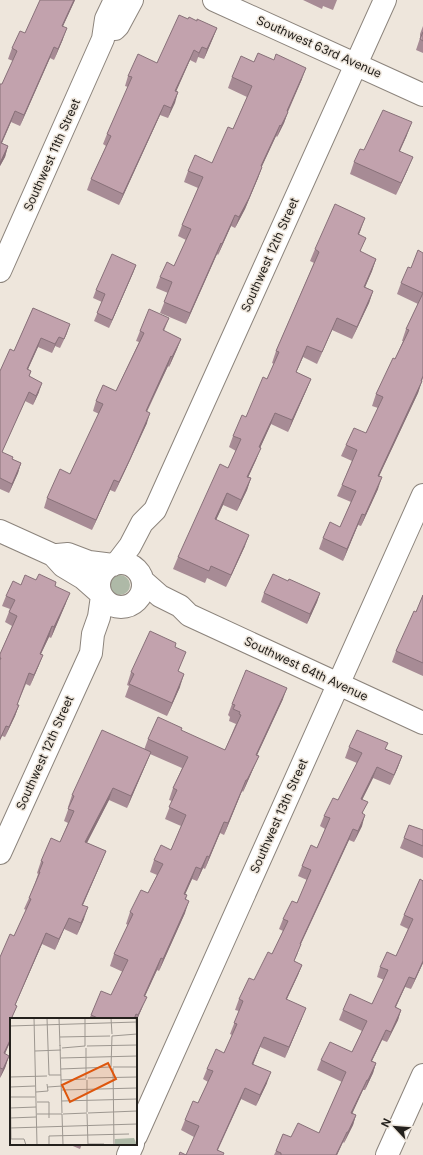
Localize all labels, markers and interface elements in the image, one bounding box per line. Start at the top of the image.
street label: Southwest 63rd Avenue [254,12,384,81]
street label: Southwest 11th Street [20,96,83,213]
street label: Southwest 12th Street [238,195,302,314]
street label: Southwest 64th Avenue [242,633,371,704]
street label: Southwest 12th Street [13,693,77,812]
street label: Southwest 13th Street [247,756,311,875]
inset map [10,1018,137,1145]
north arrow [375,1107,415,1147]
text: N [378,1116,394,1129]

